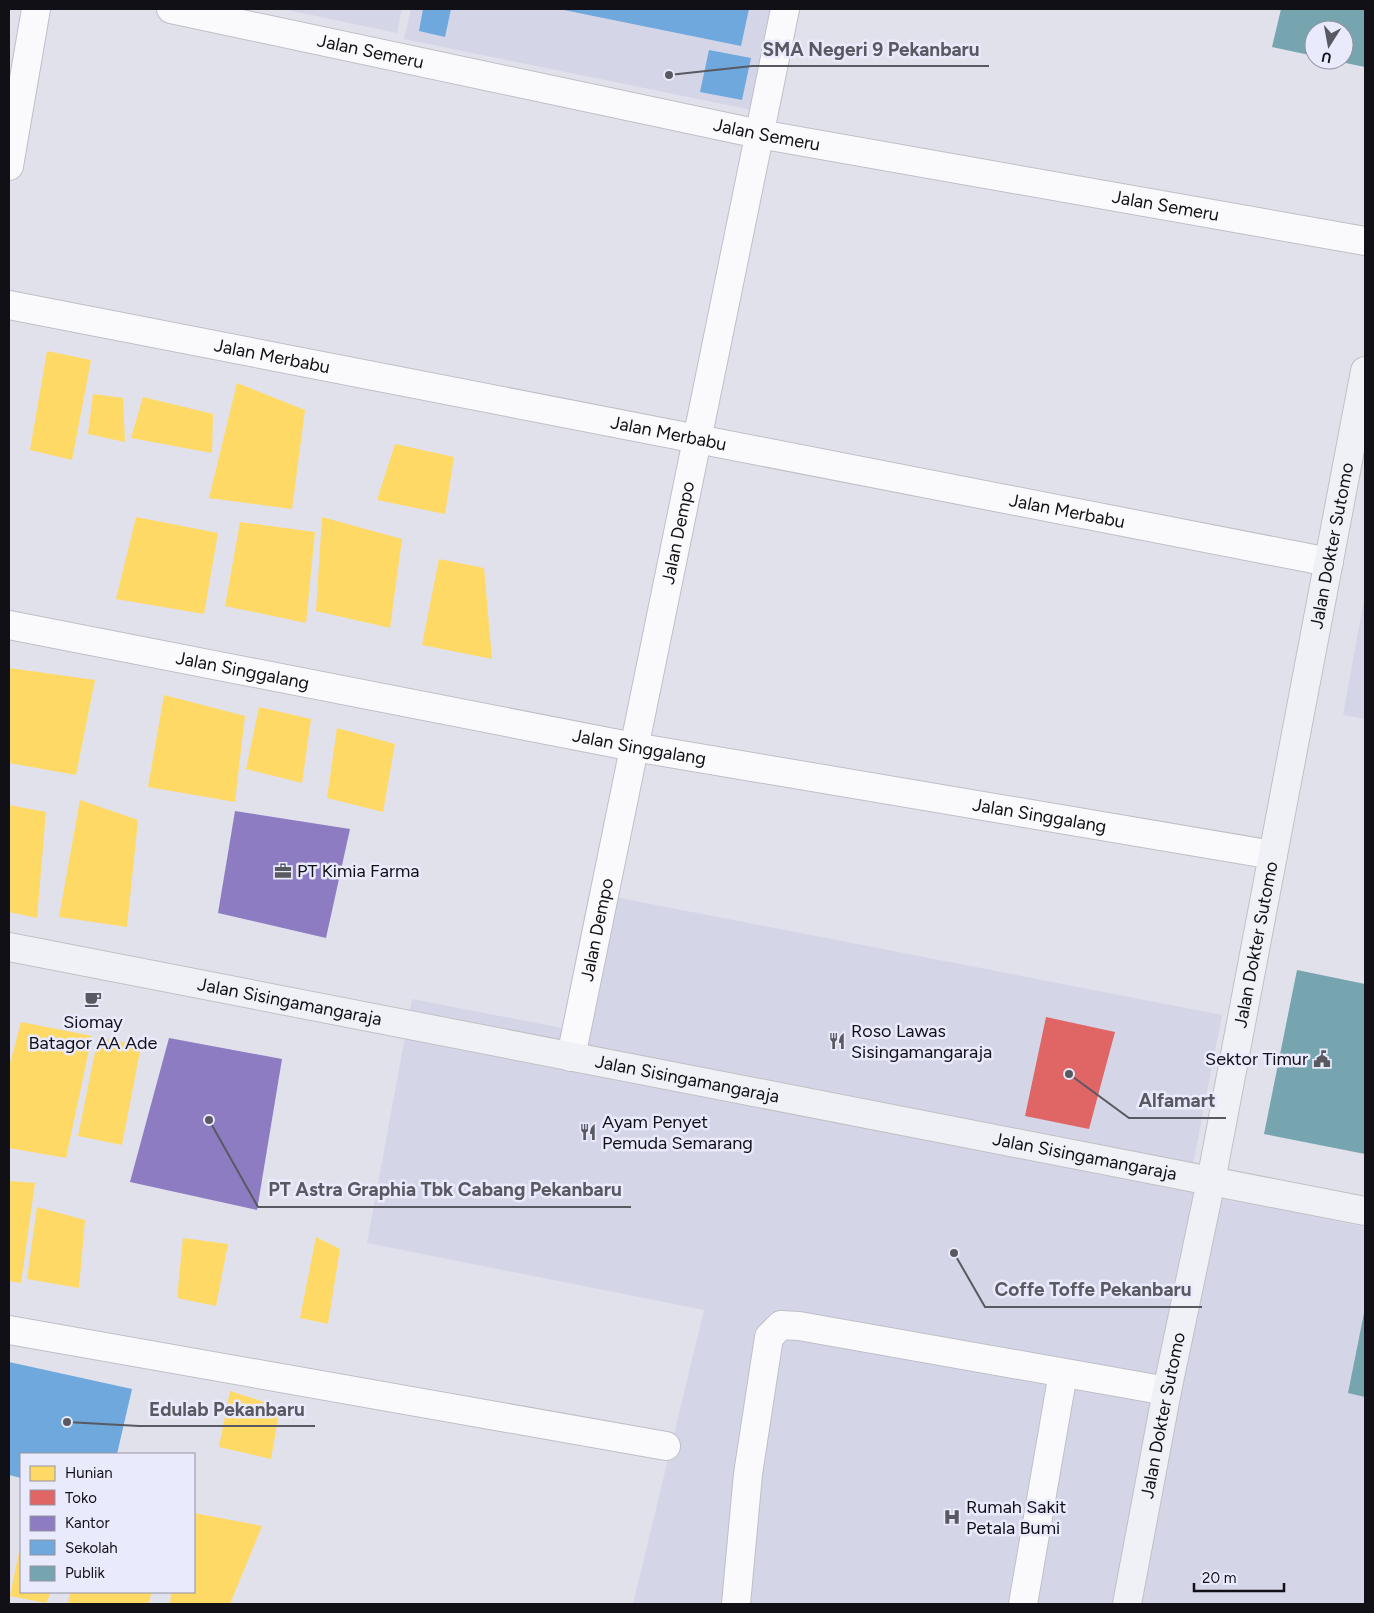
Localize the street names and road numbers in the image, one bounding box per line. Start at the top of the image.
street label: Jalan Semeru [315,29,426,73]
street label: Jalan Semeru [711,114,822,156]
street label: Jalan Semeru [1110,186,1221,226]
street label: Jalan Merbabu [212,334,332,378]
street label: Jalan Merbabu [609,411,728,455]
street label: Jalan Dokter Sutomo [1305,461,1358,631]
street label: Jalan Dempo [657,479,699,586]
street label: Jalan Merbabu [1007,489,1127,533]
street label: Jalan Singgalang [174,647,311,694]
street label: Jalan Singgalang [570,724,708,770]
street label: Jalan Singgalang [971,793,1108,838]
street label: Jalan Dokter Sutomo [1229,859,1283,1030]
street label: Jalan Dempo [576,876,618,983]
street label: Jalan Sisingamangaraja [196,973,384,1030]
street label: Jalan Sisingamangaraja [593,1050,781,1108]
street label: Jalan Sisingamangaraja [991,1128,1179,1185]
street label: Jalan Dokter Sutomo [1136,1330,1190,1500]

